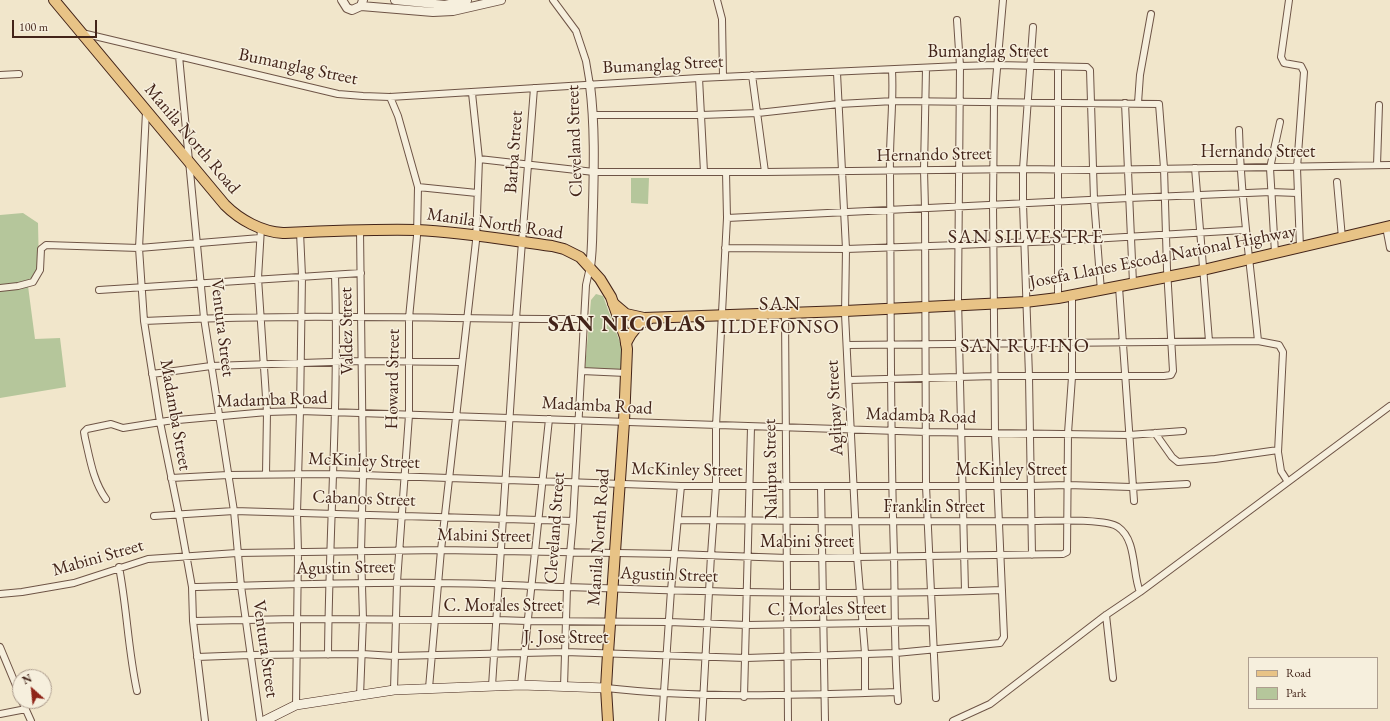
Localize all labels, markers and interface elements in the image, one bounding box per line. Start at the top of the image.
scale bar [14,12,99,38]
text: 100 m [19,19,48,35]
street label: Bumanglag Street [927,41,1049,63]
street label: Bumanglag Street [237,44,359,90]
street label: Bumanglag Street [602,51,724,79]
street label: Manila North Road [140,79,244,199]
street label: Cleveland Street [562,85,588,197]
street label: Barba Street [500,110,528,194]
street label: Hernando Street [1201,141,1315,163]
street label: Hernando Street [876,143,992,167]
street label: Manila North Road [425,204,565,244]
street label: Josefa Llanes Escoda National Highway [1028,221,1298,293]
district label: SAN SILVESTRE [948,226,1104,250]
street label: Ventura Street [205,278,239,378]
street label: Valdez Street [335,287,359,375]
district label: SAN ILDEFONSO [720,293,840,340]
district label: SAN NICOLAS [548,312,706,338]
street label: Howard Street [381,328,405,430]
district label: SAN RUFINO [960,335,1090,359]
street label: Madamba Street [155,358,195,472]
street label: Aglipay Street [822,359,848,457]
street label: Madamba Road [216,387,328,413]
street label: Madamba Road [541,392,653,420]
street label: Madamba Road [865,403,977,429]
street label: Nalupta Street [759,419,783,519]
street label: McKinley Street [308,448,420,474]
street label: McKinley Street [631,458,743,482]
street label: McKinley Street [955,459,1067,481]
street label: Manila North Road [583,468,615,606]
street label: Cleveland Street [540,471,570,585]
street label: Cabanos Street [312,486,416,512]
street label: Franklin Street [883,496,985,518]
street label: Mabini Street [437,524,531,548]
street label: Mabini Street [760,531,854,553]
street label: Mabini Street [50,535,146,581]
street label: Agustin Street [296,556,394,580]
street label: Agustin Street [620,562,718,588]
street label: C. Morales Street [444,595,562,617]
street label: C. Morales Street [767,597,887,621]
street label: Ventura Street [247,599,283,699]
street label: J. Jose Street [524,627,608,649]
legend [1248,657,1378,709]
text: Road [1286,665,1311,681]
north arrow [12,669,52,709]
text: N [20,671,34,687]
text: Park [1286,685,1306,701]

